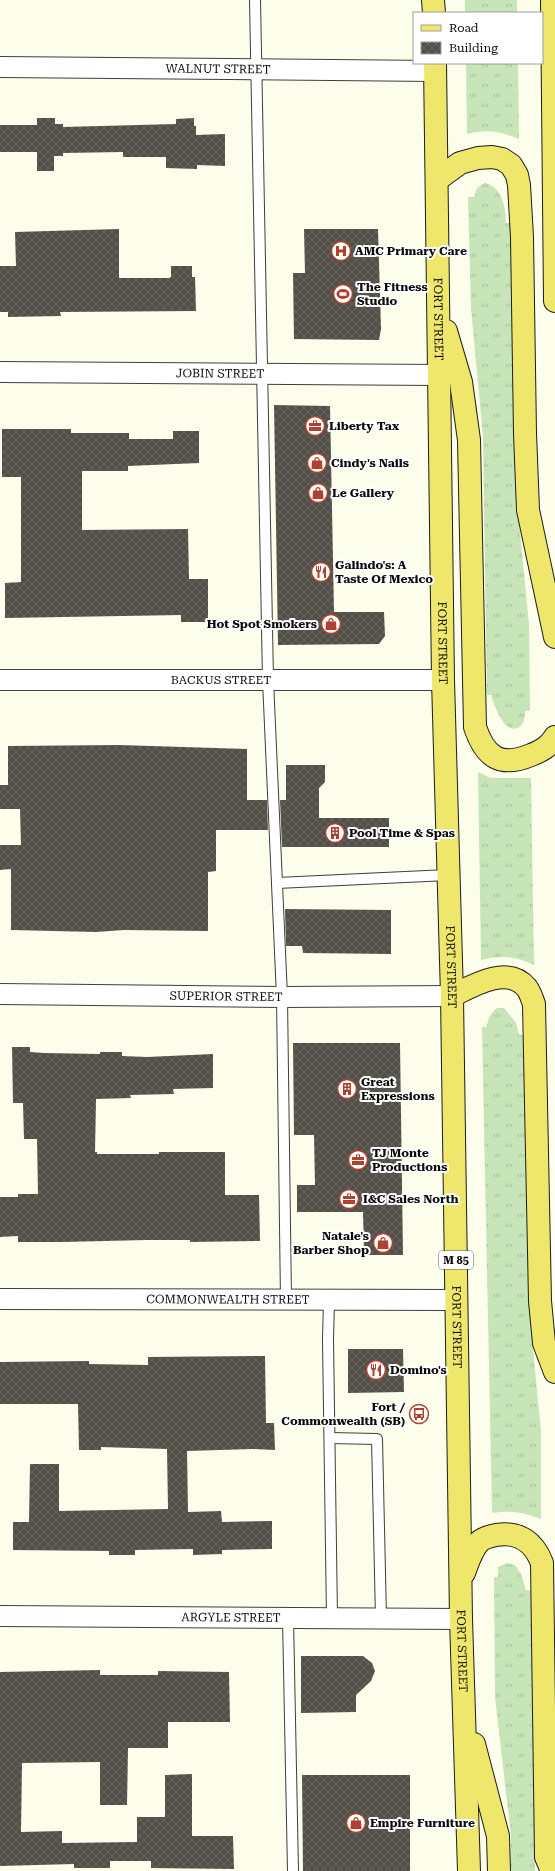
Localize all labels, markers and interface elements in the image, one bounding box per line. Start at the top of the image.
legend [413,12,543,64]
text: Road [449,21,479,35]
text: Building [449,41,498,55]
street label: WALNUT STREET [165,62,271,76]
hospital icon: AMC Primary Care [330,240,352,262]
place label: AMC Primary Care [355,244,467,258]
street label: FORT STREET [431,277,446,360]
place label: The Fitness Studio [357,280,428,308]
sports icon: The Fitness Studio [332,283,354,305]
street label: JOBIN STREET [176,366,264,381]
office icon: Liberty Tax [304,415,326,437]
place label: Liberty Tax [329,419,399,433]
shop icon: Cindy's Nails [306,452,328,474]
place label: Cindy's Nails [331,456,409,470]
shop icon: Le Gallery [307,482,329,504]
place label: Le Gallery [332,486,395,500]
place label: Galindo's: A Taste Of Mexico [335,558,433,586]
restaurant icon: Galindo's: A Taste Of Mexico [310,561,332,583]
street label: FORT STREET [435,601,450,685]
shop icon: Hot Spot Smokers [320,613,342,635]
place label: Hot Spot Smokers [207,617,317,631]
street label: BACKUS STREET [171,673,271,687]
building icon: Pool Time & Spas [324,822,346,844]
place label: Pool Time & Spas [349,826,455,840]
street label: FORT STREET [443,925,459,1008]
street label: SUPERIOR STREET [169,989,283,1004]
place label: Great Expressions [361,1075,435,1103]
building icon: Great Expressions [336,1078,358,1100]
place label: TJ Monte Productions [372,1146,447,1174]
office icon: TJ Monte Productions [347,1149,369,1171]
office icon: I&C Sales North [338,1188,360,1210]
place label: I&C Sales North [363,1192,459,1206]
place label: Natale's Barber Shop [293,1229,369,1257]
shop icon: Natale's Barber Shop [372,1232,394,1254]
road number: M 85 [439,1251,473,1269]
street label: FORT STREET [449,1285,464,1368]
street label: COMMONWEALTH STREET [146,1292,310,1307]
restaurant icon: Domino's [365,1359,387,1381]
place label: Domino's [390,1363,447,1377]
place label: Fort / Commonwealth (SB) [281,1400,405,1428]
bus stop icon: Fort / Commonwealth (SB) [408,1403,430,1425]
street label: FORT STREET [454,1609,470,1692]
street label: ARGYLE STREET [181,1610,281,1625]
shop icon: Empire Furniture [345,1812,367,1834]
place label: Empire Furniture [370,1816,475,1830]

